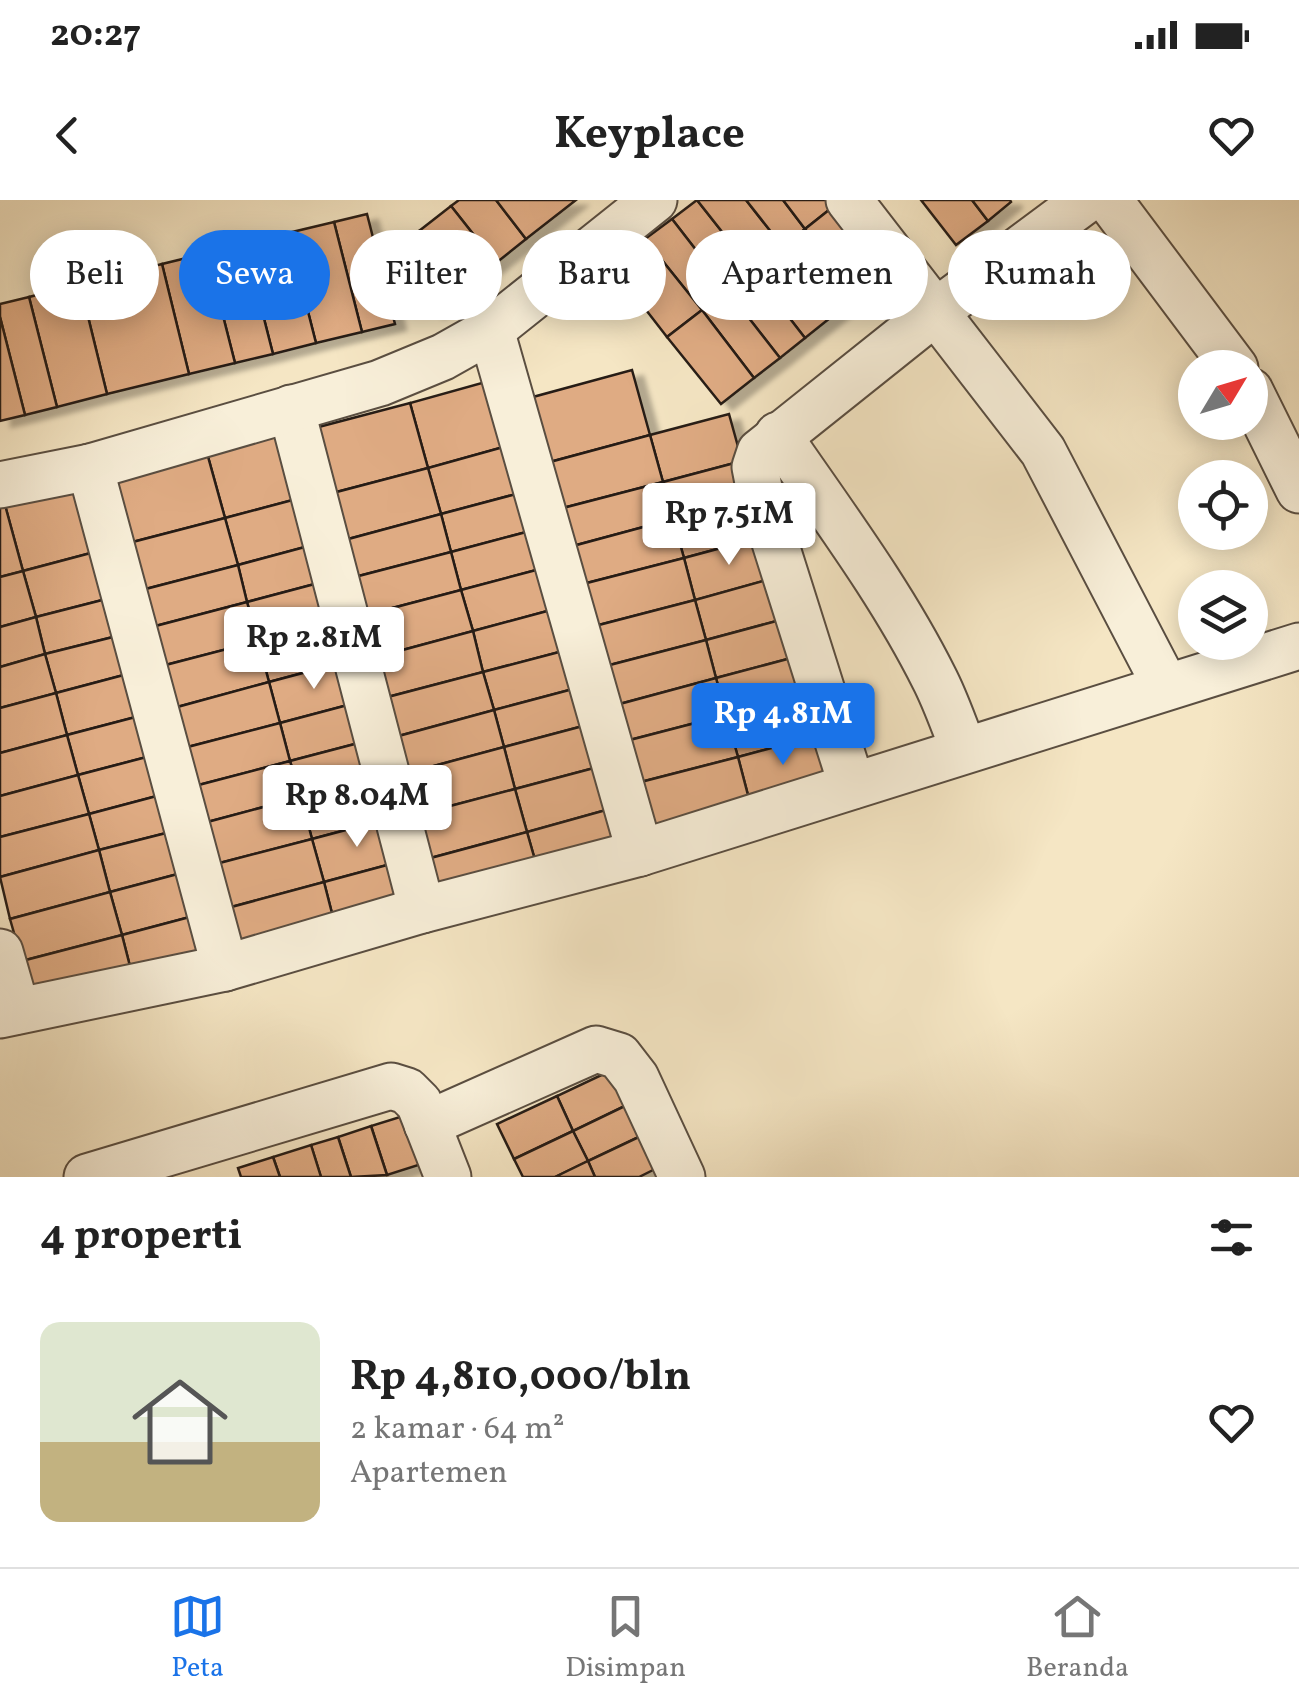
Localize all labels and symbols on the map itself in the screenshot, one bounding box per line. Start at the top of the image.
north arrow [1178,350,1268,440]
pin: Rp 7.51M [626,483,832,568]
pin: Rp 2.81M [211,607,417,692]
pin: Rp 4.81M [680,683,886,768]
pin: Rp 8.04M [254,765,460,850]

